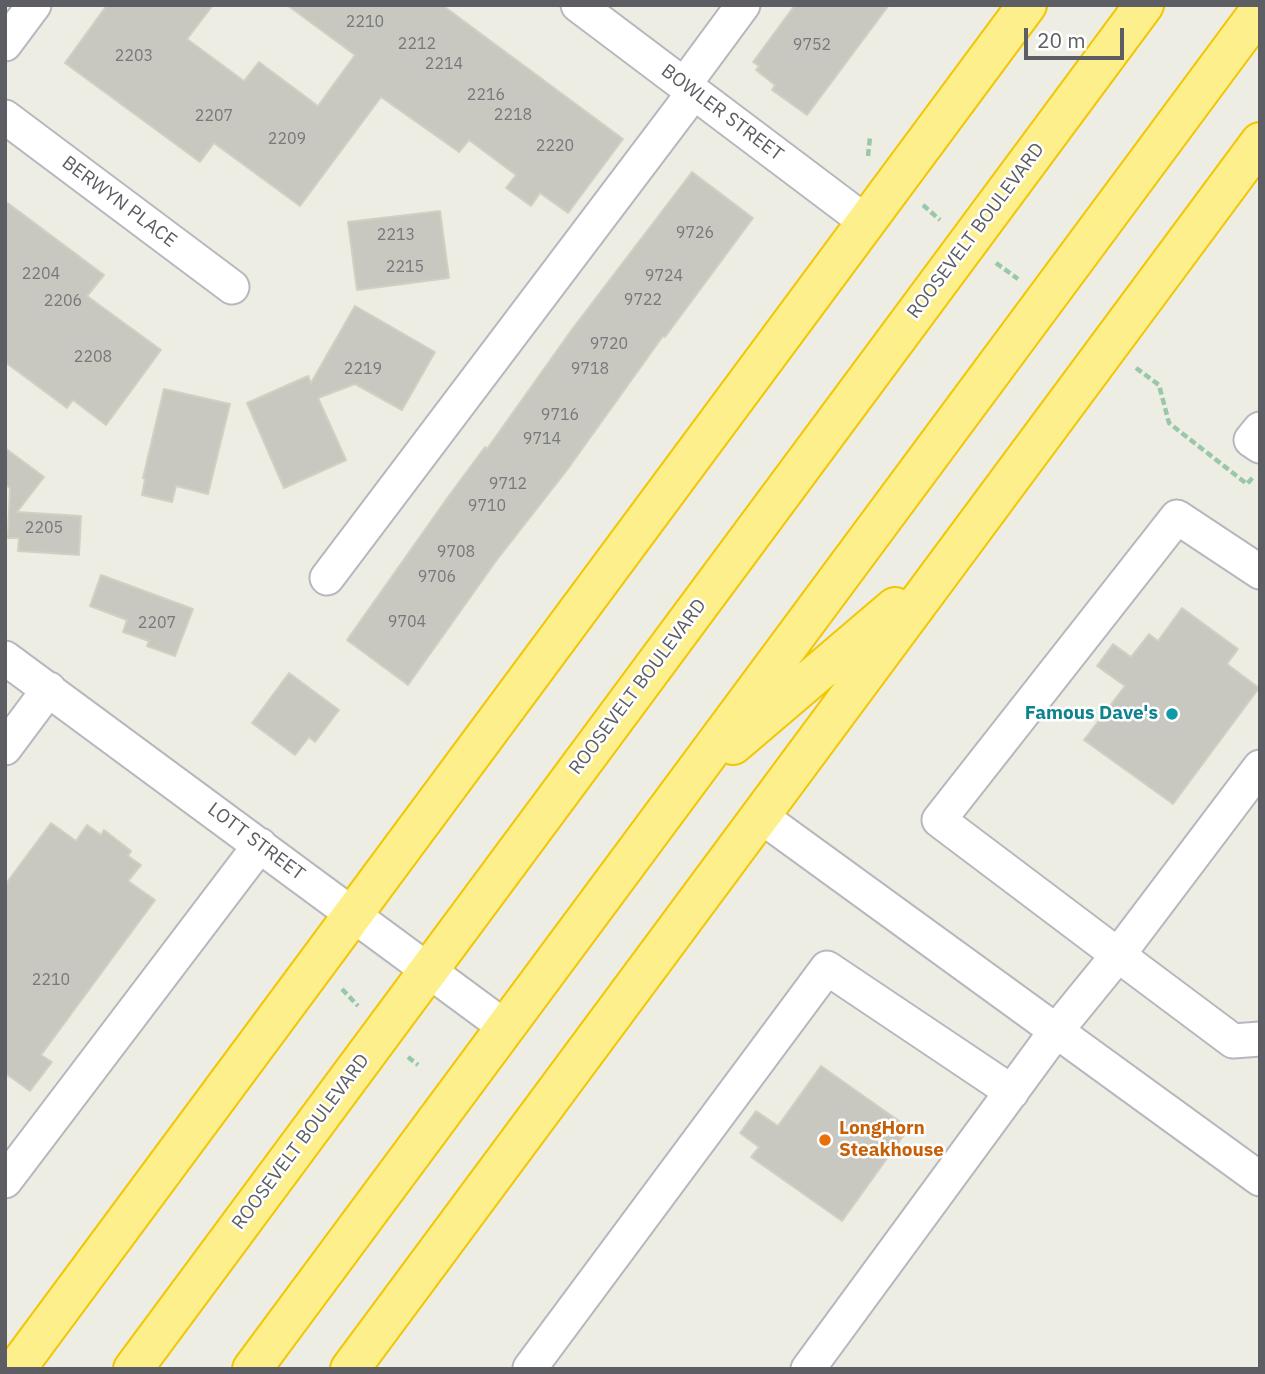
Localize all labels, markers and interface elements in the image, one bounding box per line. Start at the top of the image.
house number: 2210 [346,12,384,32]
scale bar [1027,14,1127,58]
text: 20 m [1037,26,1086,54]
house number: 2212 [398,34,436,54]
house number: 9752 [793,35,831,55]
house number: 2203 [115,46,153,66]
house number: 2214 [425,54,463,74]
street label: BOWLER STREET [656,60,788,166]
house number: 2216 [467,85,505,105]
house number: 2218 [494,105,532,125]
house number: 2207 [195,106,233,126]
house number: 2209 [268,129,306,149]
house number: 2220 [536,136,574,156]
street label: ROOSEVELT BOULEVARD [902,139,1050,323]
street label: BERWYN PLACE [57,151,181,253]
house number: 9726 [676,223,714,243]
house number: 2213 [377,225,415,245]
house number: 2215 [386,257,424,277]
house number: 2204 [22,264,60,284]
house number: 9724 [645,266,683,286]
house number: 9722 [624,290,662,310]
house number: 2206 [44,291,82,311]
house number: 9720 [590,334,628,354]
house number: 2208 [74,347,112,367]
house number: 2219 [344,359,382,379]
house number: 9718 [571,359,609,379]
house number: 9716 [541,405,579,425]
house number: 9714 [523,429,561,449]
house number: 9712 [489,474,527,494]
house number: 9710 [468,496,506,516]
house number: 2205 [25,518,63,538]
house number: 9708 [437,542,475,562]
house number: 9706 [418,567,456,587]
street label: ROOSEVELT BOULEVARD [564,595,712,779]
house number: 9704 [388,612,426,632]
house number: 2207 [138,613,176,633]
place label: Famous Dave's [1025,703,1158,725]
marker: Famous Dave's [1164,706,1180,722]
street label: LOTT STREET [203,798,309,886]
house number: 2210 [32,970,70,990]
street label: ROOSEVELT BOULEVARD [227,1050,375,1234]
place label: LongHorn Steakhouse [839,1118,944,1162]
marker: LongHorn Steakhouse [817,1132,833,1148]

